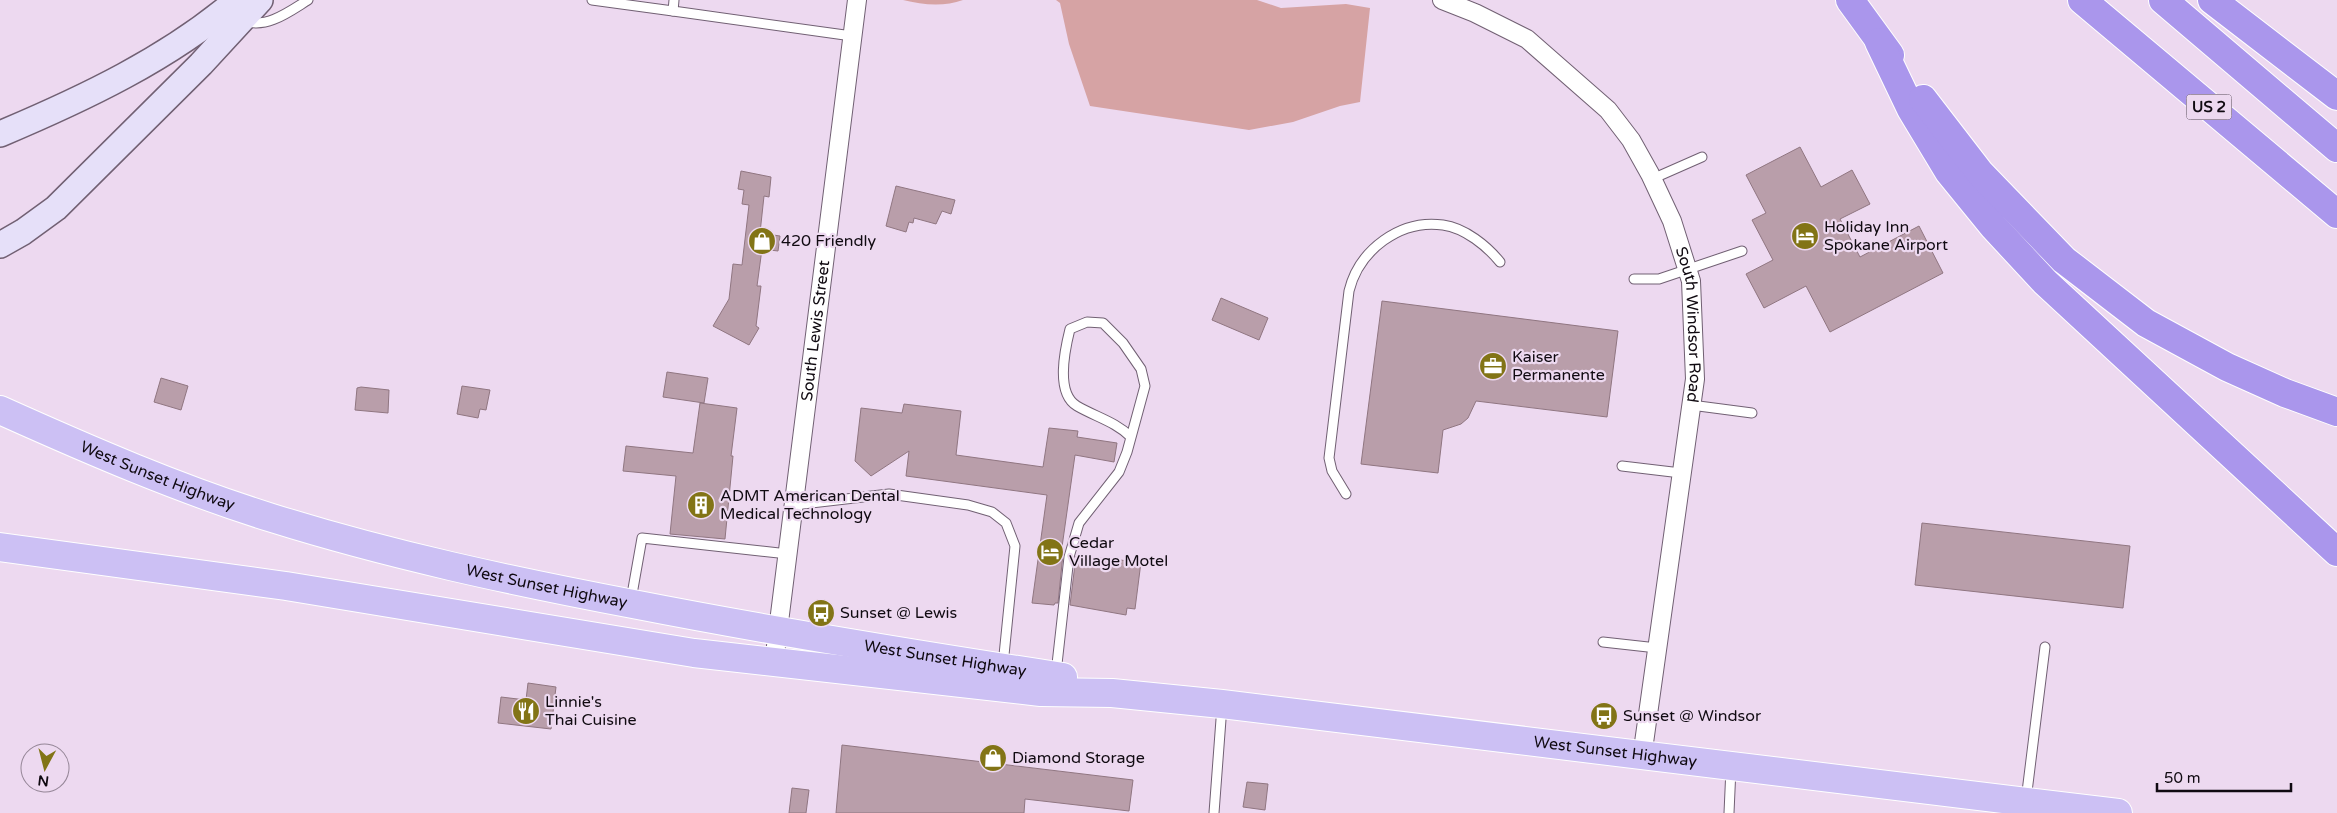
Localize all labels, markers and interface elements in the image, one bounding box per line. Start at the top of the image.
road number: US 2 [2186,94,2232,120]
place label: Holiday Inn Spokane Airport [1824,217,1948,255]
hotel icon: Holiday Inn Spokane Airport [1790,221,1820,251]
shop icon: 420 Friendly [747,226,777,256]
place label: 420 Friendly [781,231,877,251]
street label: South Windsor Road [1671,244,1705,404]
street label: South Lewis Street [797,259,834,402]
place label: Kaiser Permanente [1512,347,1605,385]
office icon: Kaiser Permanente [1478,351,1508,381]
street label: West Sunset Highway [77,437,238,515]
place label: ADMT American Dental Medical Technology [720,486,900,524]
building icon: ADMT American Dental Medical Technology [686,490,716,520]
place label: Cedar Village Motel [1069,533,1168,571]
hotel icon: Cedar Village Motel [1035,537,1065,567]
street label: West Sunset Highway [464,560,629,613]
bus stop icon: Sunset @ Lewis [806,598,836,628]
place label: Sunset @ Lewis [840,603,957,623]
street label: West Sunset Highway [862,636,1028,681]
place label: Linnie's Thai Cuisine [545,692,637,730]
restaurant icon: Linnie's Thai Cuisine [511,696,541,726]
bus stop icon: Sunset @ Windsor [1589,701,1619,731]
place label: Sunset @ Windsor [1623,706,1762,726]
street label: West Sunset Highway [1532,732,1698,772]
north arrow [20,743,70,793]
shop icon: Diamond Storage [978,743,1008,773]
place label: Diamond Storage [1012,748,1145,768]
scale bar [2157,760,2291,792]
text: 50 m [2164,769,2201,787]
text: N [37,771,50,790]

